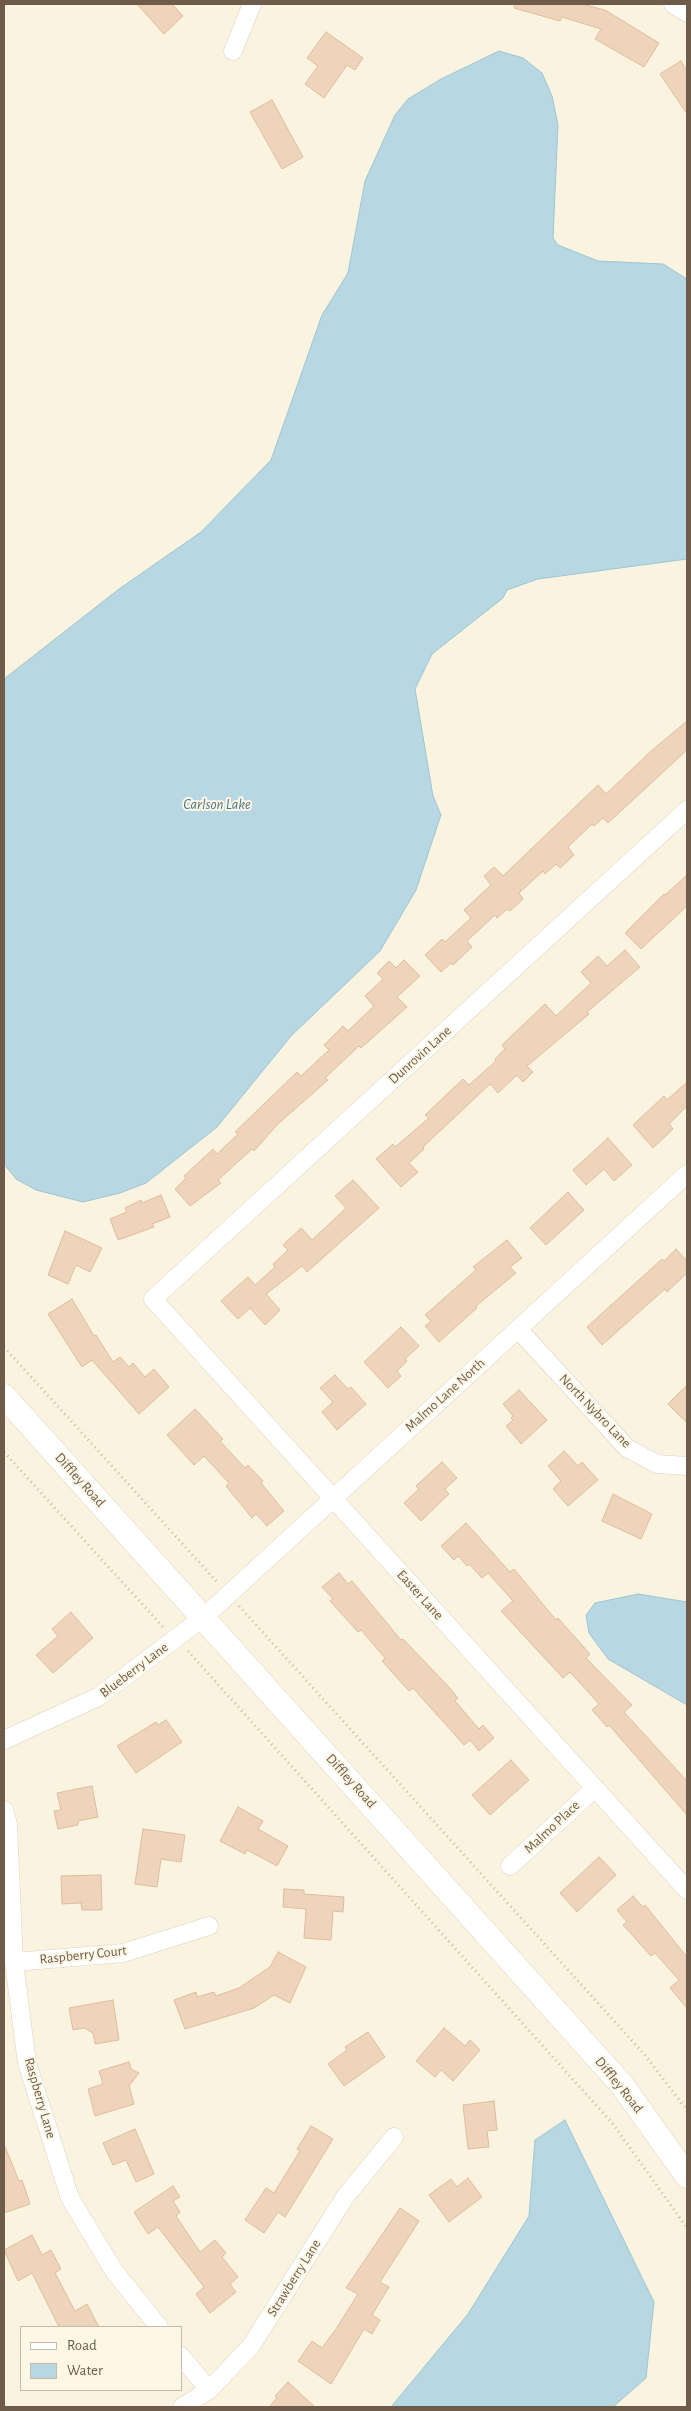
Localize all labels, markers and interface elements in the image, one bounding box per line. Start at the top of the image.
water label: Carlson Lake [183,795,251,813]
street label: Dunrovin Lane [385,1022,455,1088]
street label: Malmo Lane North [402,1355,488,1435]
street label: North Nybro Lane [556,1371,634,1451]
street label: Diffley Road [51,1449,109,1511]
street label: Easter Lane [393,1567,447,1623]
street label: Blueberry Lane [96,1639,172,1701]
street label: Diffley Road [322,1750,380,1812]
street label: Malmo Place [521,1797,583,1857]
street label: Raspberry Court [39,1942,127,1968]
street label: Diffley Road [591,2054,647,2116]
street label: Raspberry Lane [20,2056,60,2140]
street label: Strawberry Lane [264,2236,324,2320]
legend [20,2326,182,2391]
text: Road [67,2338,97,2353]
text: Water [67,2363,103,2378]

